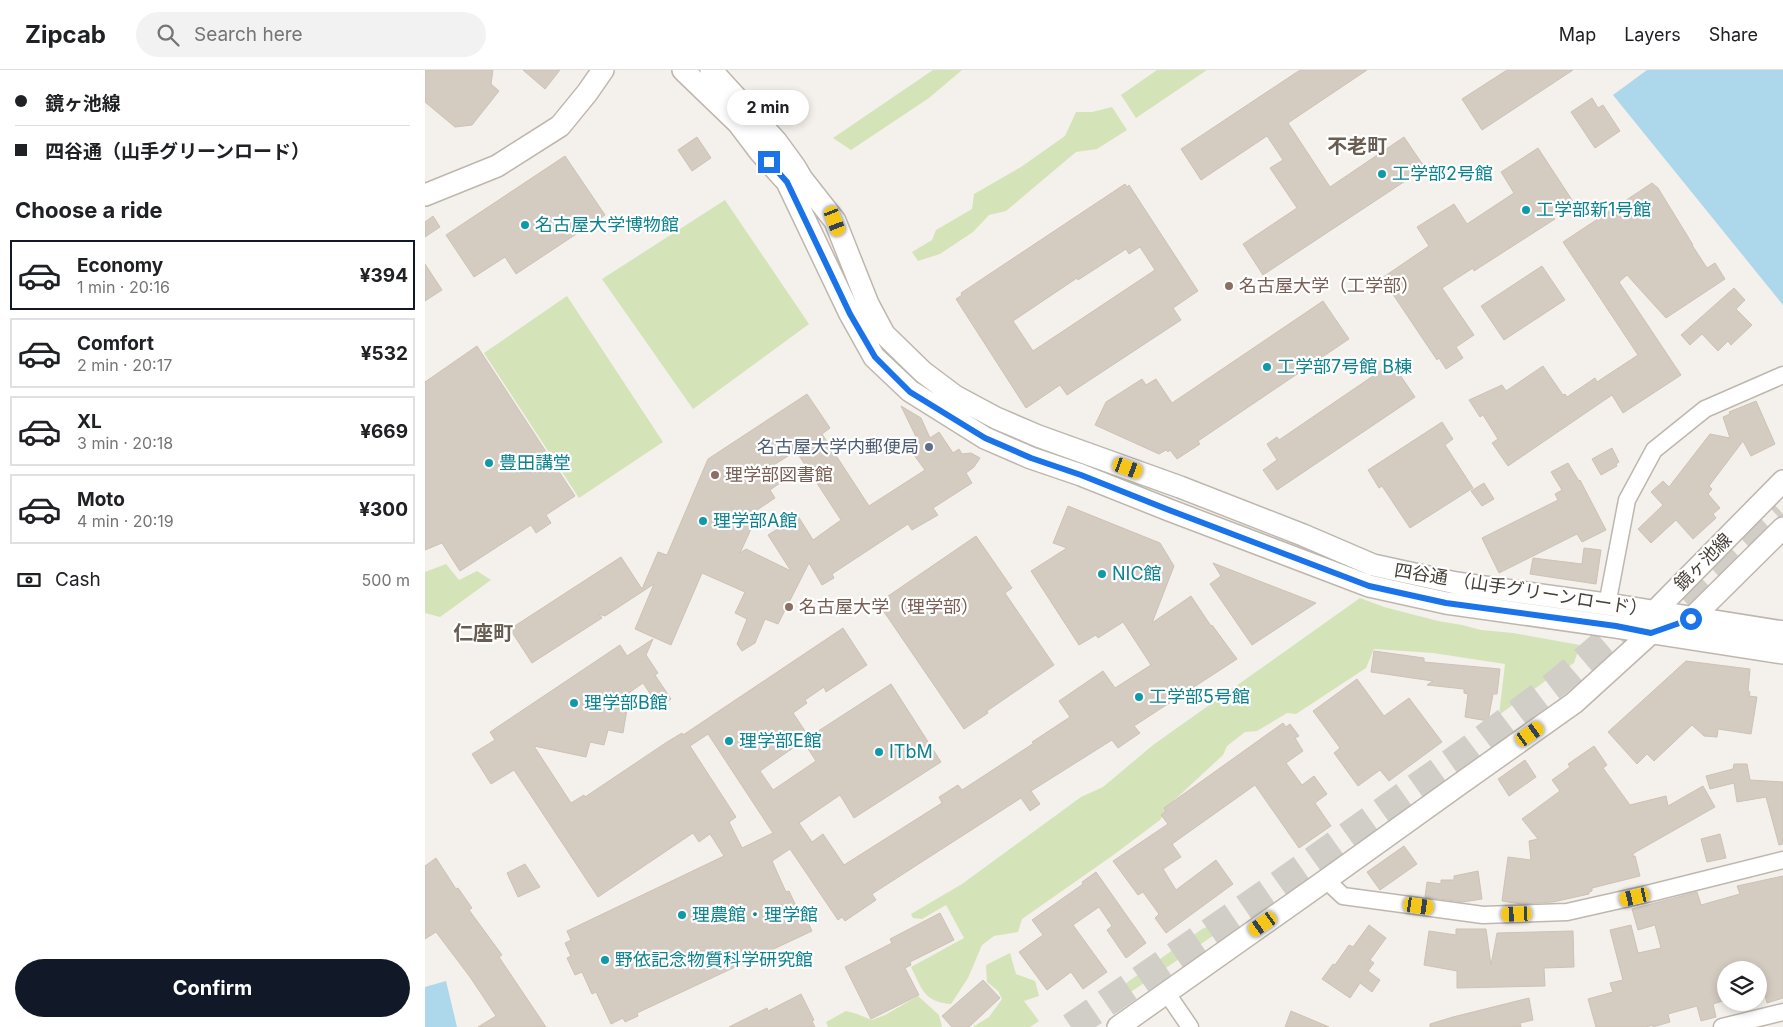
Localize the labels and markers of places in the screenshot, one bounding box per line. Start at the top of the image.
place label: 工学部2号館 [1392,163,1493,184]
marker: 工学部2号館 [1376,168,1388,180]
place label: 工学部新1号館 [1536,199,1651,220]
marker: 工学部新1号館 [1520,204,1532,216]
place label: 名古屋大学博物館 [535,214,679,235]
marker: 名古屋大学博物館 [519,219,531,231]
place label: 名古屋大学（工学部） [1239,275,1419,296]
marker: 名古屋大学（工学部） [1223,280,1235,292]
place label: 工学部7号館 B棟 [1277,356,1412,377]
marker: 工学部7号館 B棟 [1261,361,1273,373]
place label: 名古屋大学内郵便局 [757,436,919,457]
marker: 名古屋大学内郵便局 [923,441,935,453]
place label: 豊田講堂 [499,452,571,473]
marker: 豊田講堂 [483,457,495,469]
place label: 理学部図書館 [725,464,833,485]
marker: 理学部図書館 [709,469,721,481]
place label: 理学部A館 [713,510,797,531]
marker: 理学部A館 [697,515,709,527]
place label: NIC館 [1112,563,1162,584]
marker: NIC館 [1096,568,1108,580]
place label: 名古屋大学（理学部） [799,596,979,617]
marker: 名古屋大学（理学部） [783,601,795,613]
place label: 工学部5号館 [1149,686,1250,707]
marker: 工学部5号館 [1133,691,1145,703]
place label: 理学部B館 [584,692,668,713]
marker: 理学部B館 [568,697,580,709]
place label: 理学部E館 [739,730,822,751]
marker: 理学部E館 [723,735,735,747]
place label: ITbM [889,741,933,762]
marker: ITbM [873,746,885,758]
place label: 理農館・理学館 [692,904,818,925]
marker: 理農館・理学館 [676,909,688,921]
place label: 野依記念物質科学研究館 [615,949,813,970]
marker: 野依記念物質科学研究館 [599,954,611,966]

